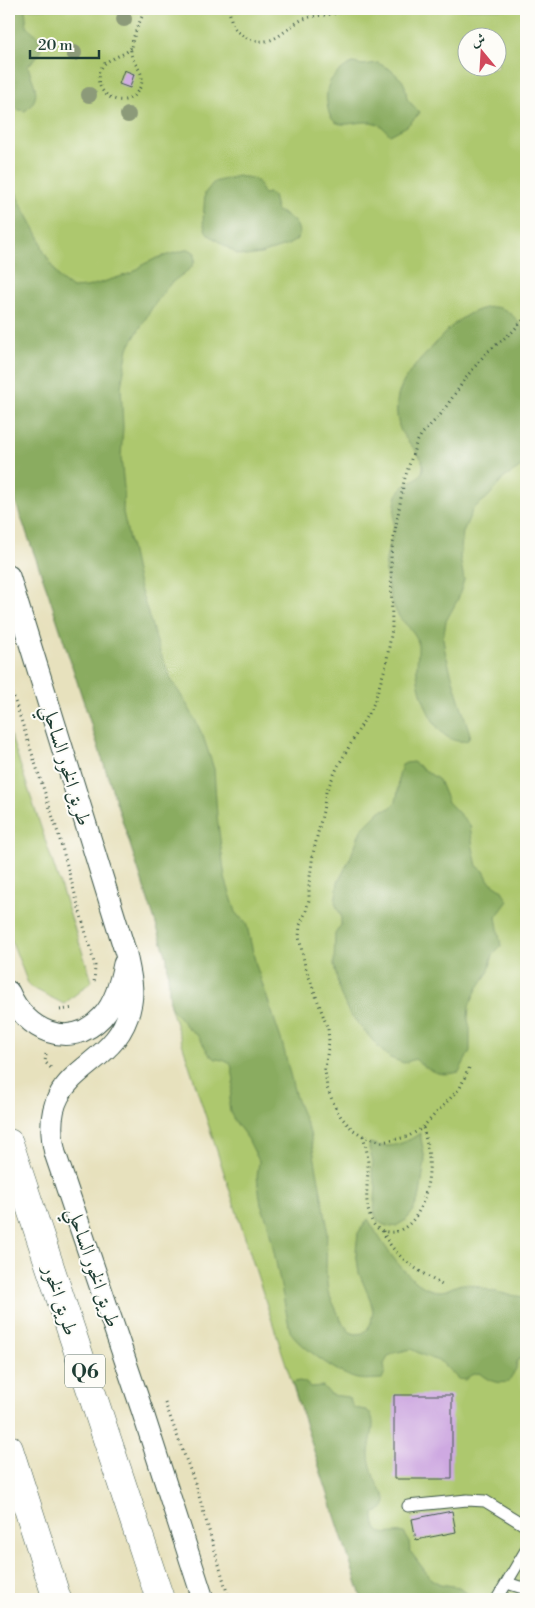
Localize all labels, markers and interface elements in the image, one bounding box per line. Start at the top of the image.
scale bar [30,28,99,60]
north arrow [458,28,508,78]
text: ش [469,30,488,51]
text: 20 m [38,36,73,55]
street label: طريق الخور الساحلي [29,702,96,831]
street label: طريق الخور الساحلي [55,1204,125,1333]
street label: طريق الخور [36,1260,83,1339]
road number: Q6 [65,1354,105,1388]

